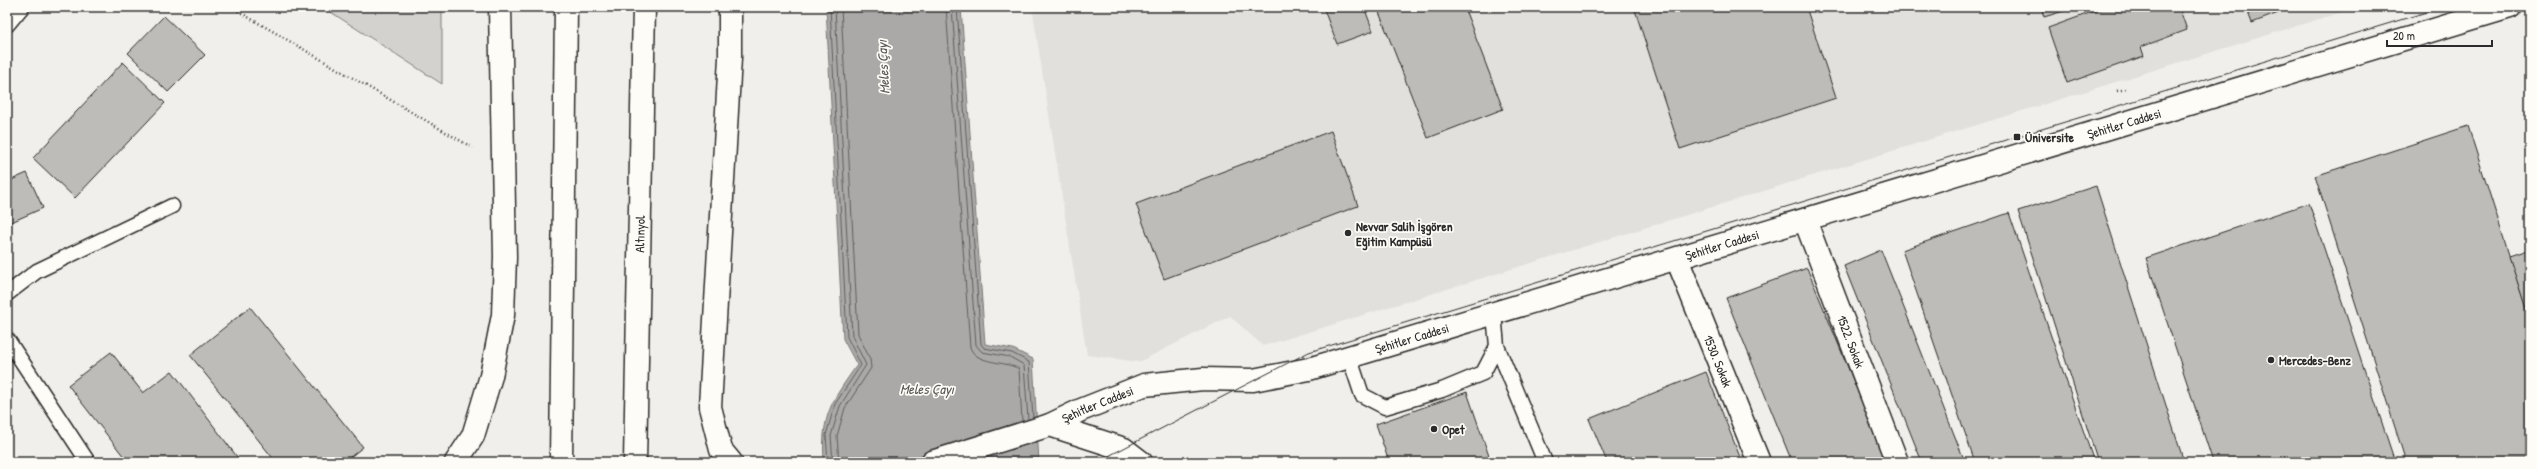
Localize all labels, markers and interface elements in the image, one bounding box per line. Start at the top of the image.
scale bar [2387,22,2492,48]
text: 20 m [2393,27,2415,44]
water label: Meles Çayı [872,39,894,95]
street label: Şehitler Caddesi [2085,104,2163,143]
place label: Üniversite [2025,128,2075,146]
marker: Üniversite [2012,132,2022,142]
street label: Altınyol [630,215,649,253]
place label: Nevvar Salih İşgören Eğitim Kampüsü [1356,217,1453,251]
street label: Şehitler Caddesi [1683,225,1761,264]
marker: Nevvar Salih İşgören Eğitim Kampüsü [1343,228,1353,238]
street label: 1522. Sokak [1833,312,1870,371]
street label: Şehitler Caddesi [1373,318,1451,358]
street label: 1530. Sokak [1700,332,1737,390]
place label: Mercedes-Benz [2279,351,2351,369]
marker: Mercedes-Benz [2266,355,2276,365]
water label: Meles Çayı [900,379,955,399]
street label: Şehitler Caddesi [1059,381,1136,427]
place label: Opet [1442,420,1465,439]
marker: Opet [1429,424,1439,434]

